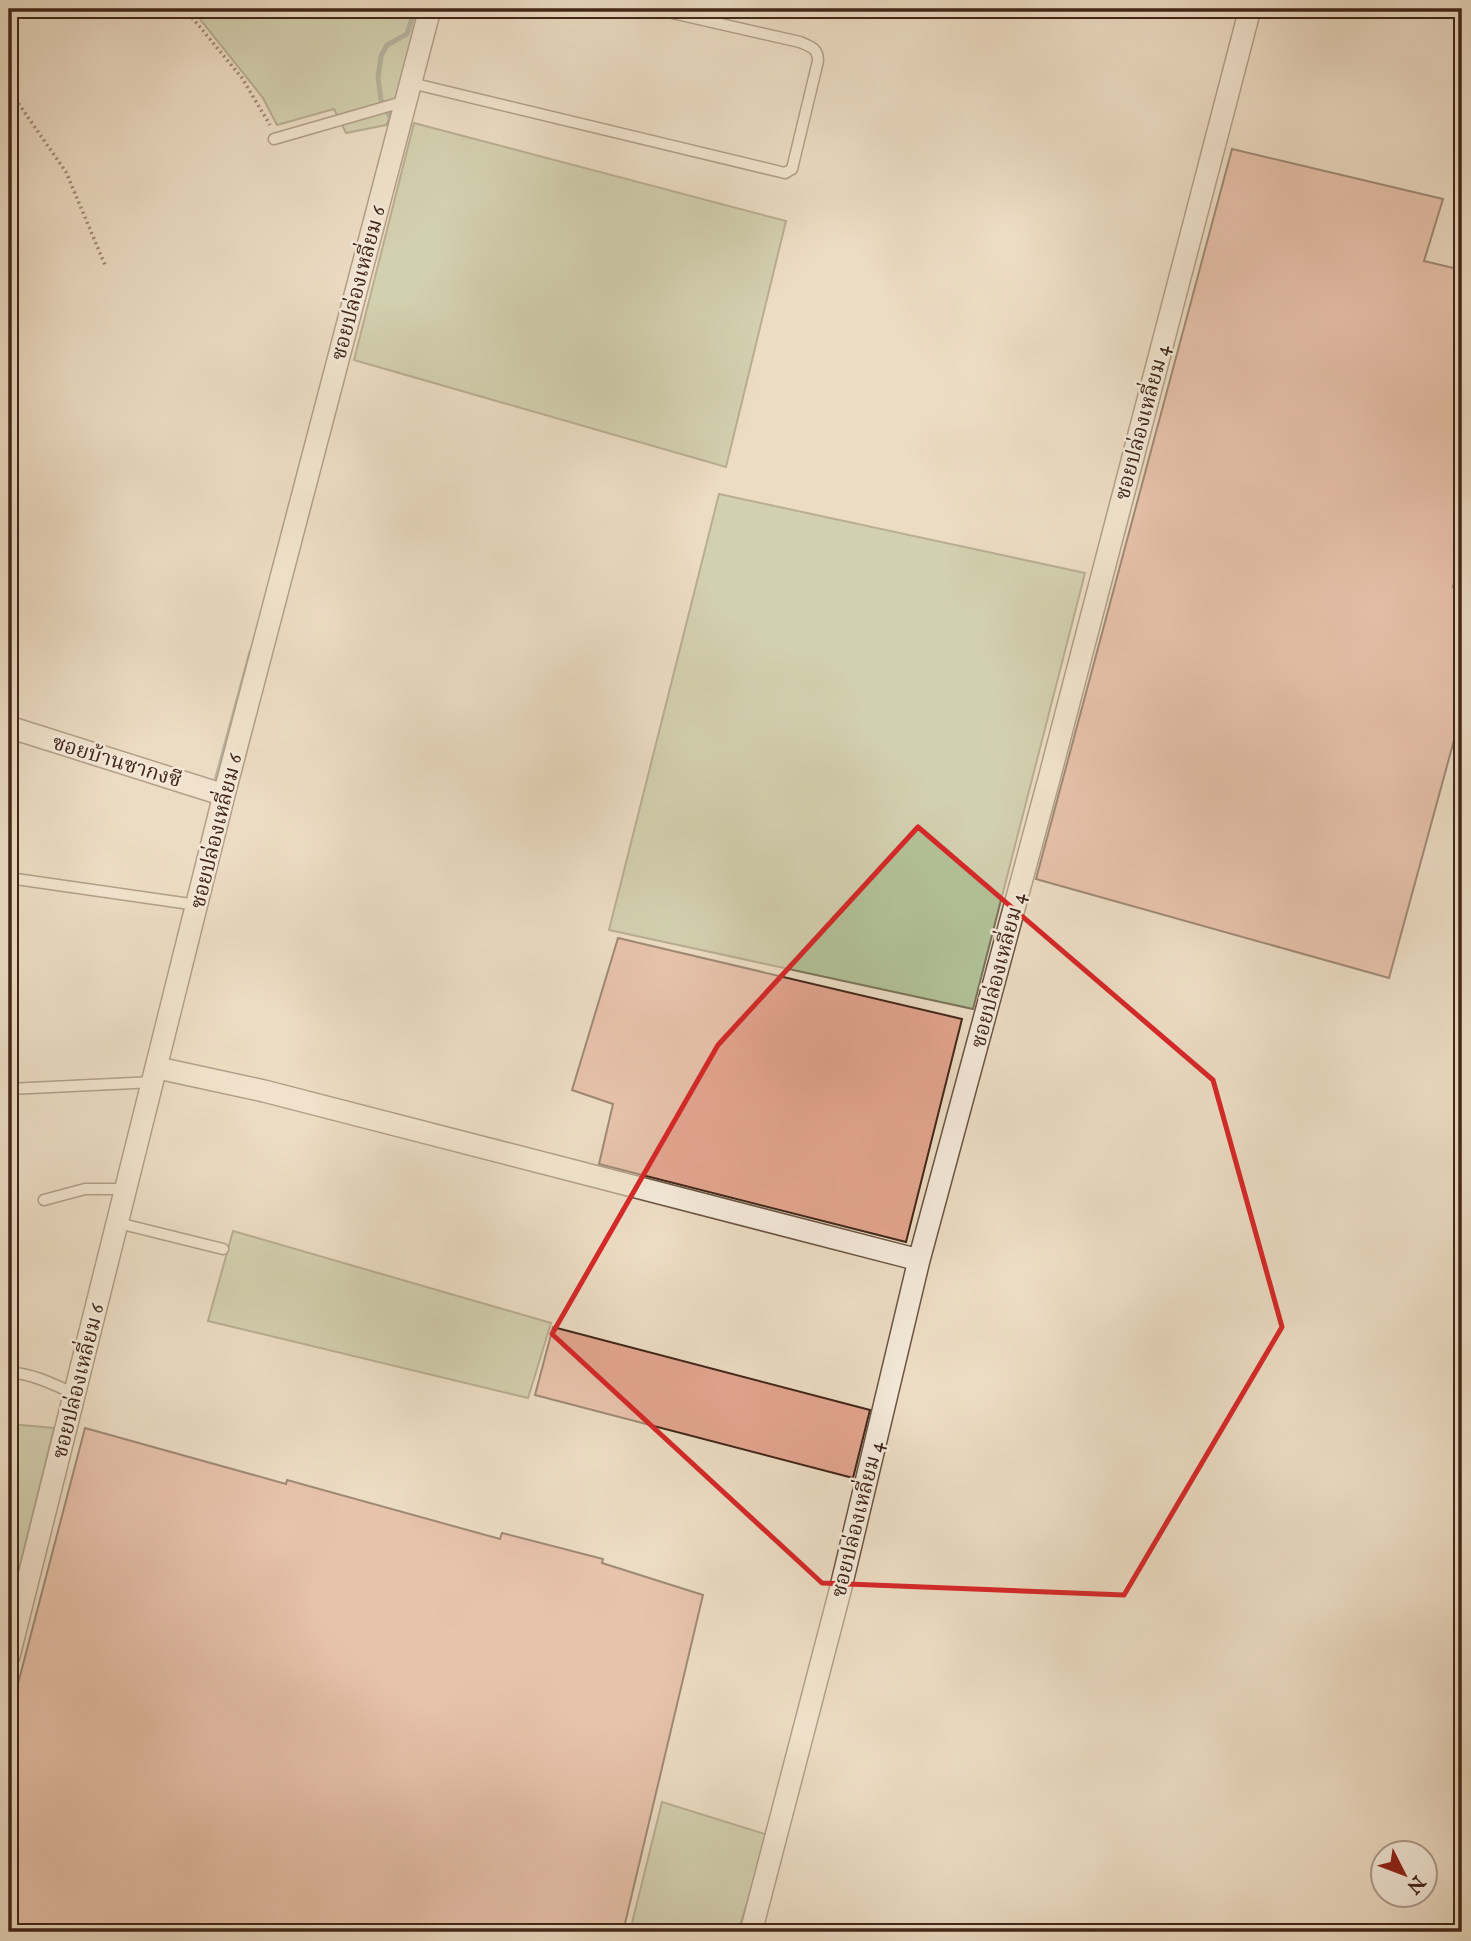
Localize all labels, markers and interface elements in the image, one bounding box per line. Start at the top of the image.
street label: ซอยปล่องเหลี่ยม 6 [322,201,393,364]
street label: ซอยปล่องเหลี่ยม 4 [1106,340,1177,503]
street label: ซอยบ้านซากงซี [49,730,185,795]
street label: ซอยปล่องเหลี่ยม 6 [181,749,250,912]
street label: ซอยปล่องเหลี่ยม 4 [962,888,1033,1051]
street label: ซอยปล่องเหลี่ยม 6 [43,1299,112,1462]
street label: ซอยปล่องเหลี่ยม 4 [822,1437,891,1600]
north arrow [1370,1840,1440,1910]
text: N [1400,1869,1430,1899]

